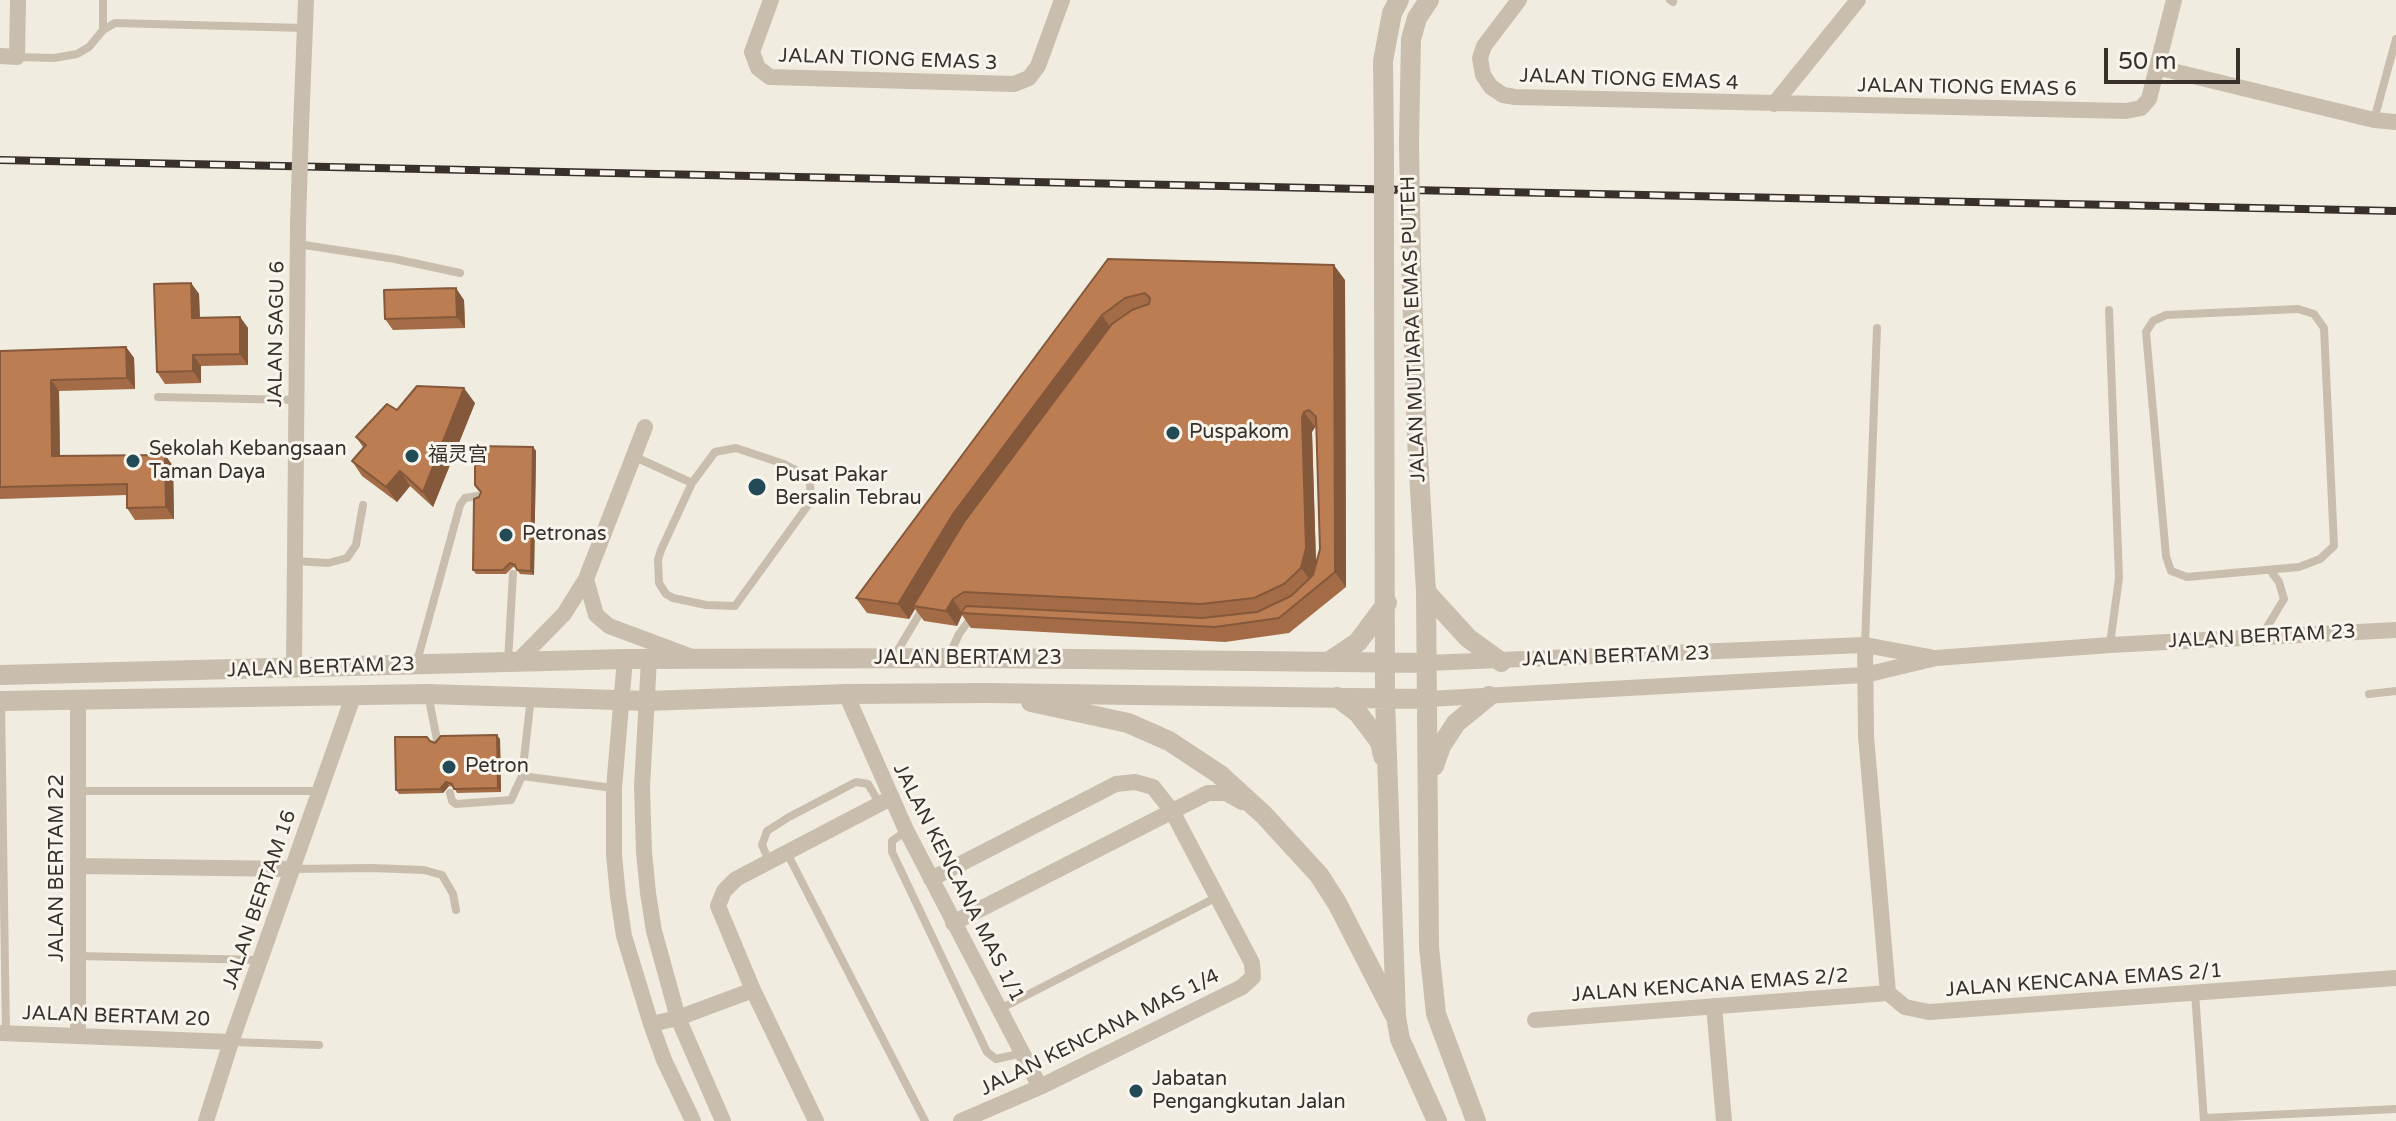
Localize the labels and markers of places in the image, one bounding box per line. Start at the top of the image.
place label: Puspakom [1189,421,1289,445]
marker: Puspakom [1164,424,1182,442]
place label: Sekolah Kebangsaan Taman Daya [149,438,347,485]
place label: 福灵宫 [428,444,488,468]
marker: 福灵宫 [403,447,421,465]
marker: Sekolah Kebangsaan Taman Daya [124,452,142,470]
place label: Pusat Pakar Bersalin Tebrau [775,464,922,511]
marker: Pusat Pakar Bersalin Tebrau [746,476,768,498]
place label: Petronas [522,523,607,547]
marker: Petronas [497,526,515,544]
place label: Petron [465,755,529,779]
marker: Petron [440,758,458,776]
place label: Jabatan Pengangkutan Jalan [1152,1068,1346,1115]
marker: Jabatan Pengangkutan Jalan [1127,1082,1145,1100]

